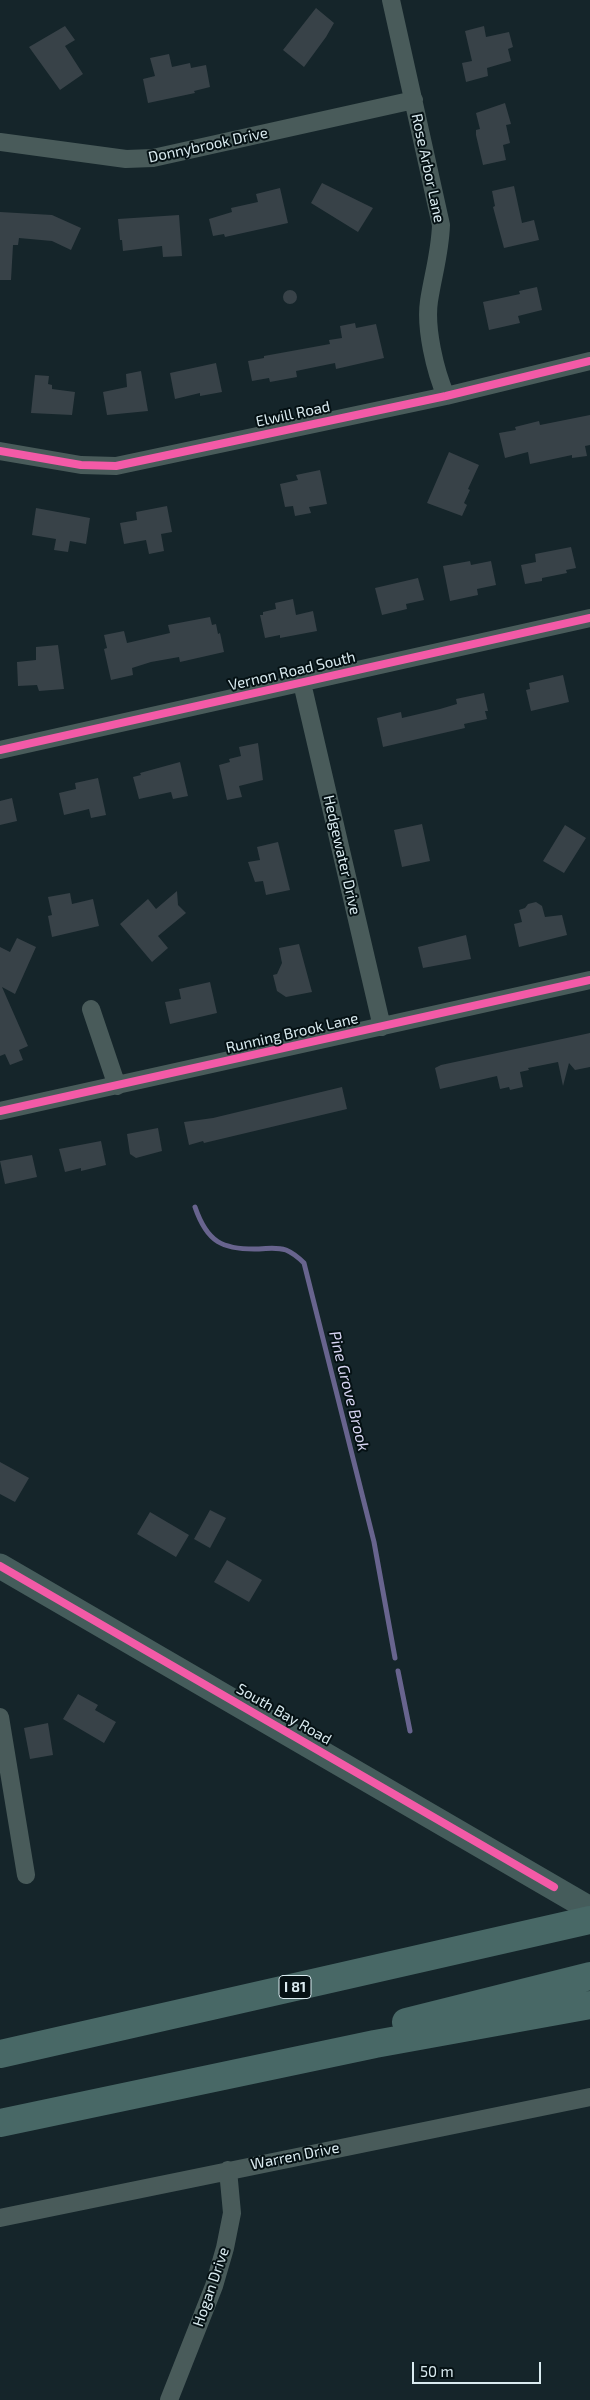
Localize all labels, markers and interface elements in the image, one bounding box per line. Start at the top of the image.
street label: Rose Arbor Lane [408,112,448,224]
street label: Donnybrook Drive [147,124,269,166]
street label: Elwill Road [254,397,332,431]
street label: Vernon Road South [227,648,357,694]
street label: Hedgewater Drive [319,793,365,917]
street label: Running Brook Lane [224,1009,360,1057]
water label: Pine Grove Brook [325,1329,373,1453]
street label: South Bay Road [233,1680,335,1748]
road number: I 81 [279,1975,311,1998]
street label: Warren Drive [249,2139,341,2173]
street label: Hogan Drive [189,2245,233,2329]
scale bar [415,2352,544,2384]
text: 50 m [420,2362,454,2380]

